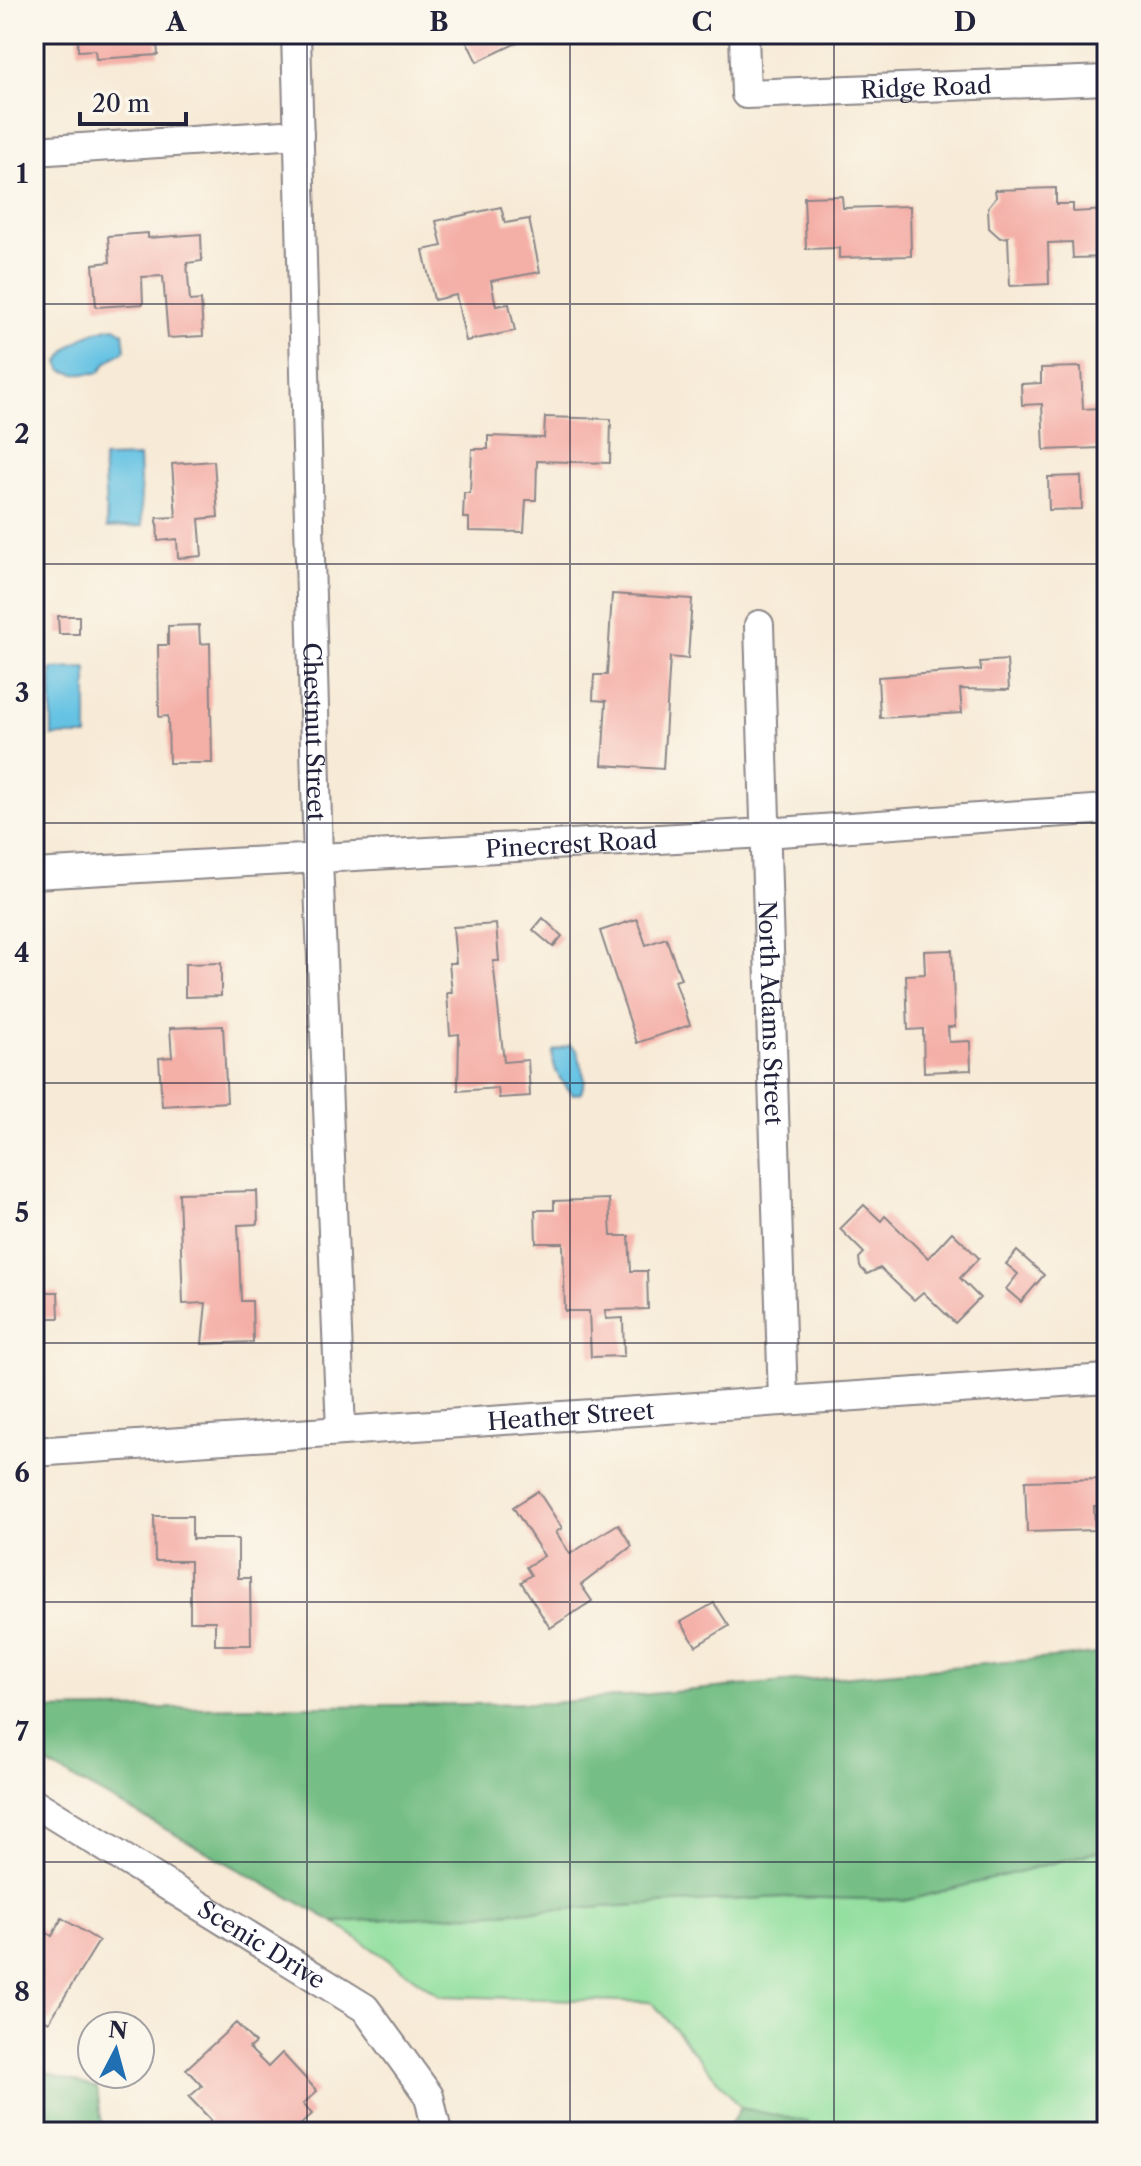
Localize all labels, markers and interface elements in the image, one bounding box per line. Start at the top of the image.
text: A [165,6,187,38]
text: B [429,6,449,38]
text: C [692,6,712,38]
text: D [954,6,976,38]
street label: Ridge Road [860,70,992,104]
scale bar [80,76,186,126]
text: 20 m [92,89,150,118]
text: 1 [16,158,28,190]
text: 2 [14,418,30,450]
street label: Chestnut Street [298,642,331,822]
text: 3 [15,677,29,709]
street label: Pinecrest Road [484,825,658,863]
street label: North Adams Street [753,900,789,1126]
text: 4 [14,937,30,969]
text: 5 [15,1197,29,1229]
street label: Heather Street [486,1395,656,1436]
text: 6 [14,1457,30,1489]
text: 7 [15,1716,29,1748]
street label: Scenic Drive [193,1894,331,1994]
text: 8 [14,1976,30,2008]
north arrow [76,2010,156,2090]
text: N [107,2016,129,2045]

